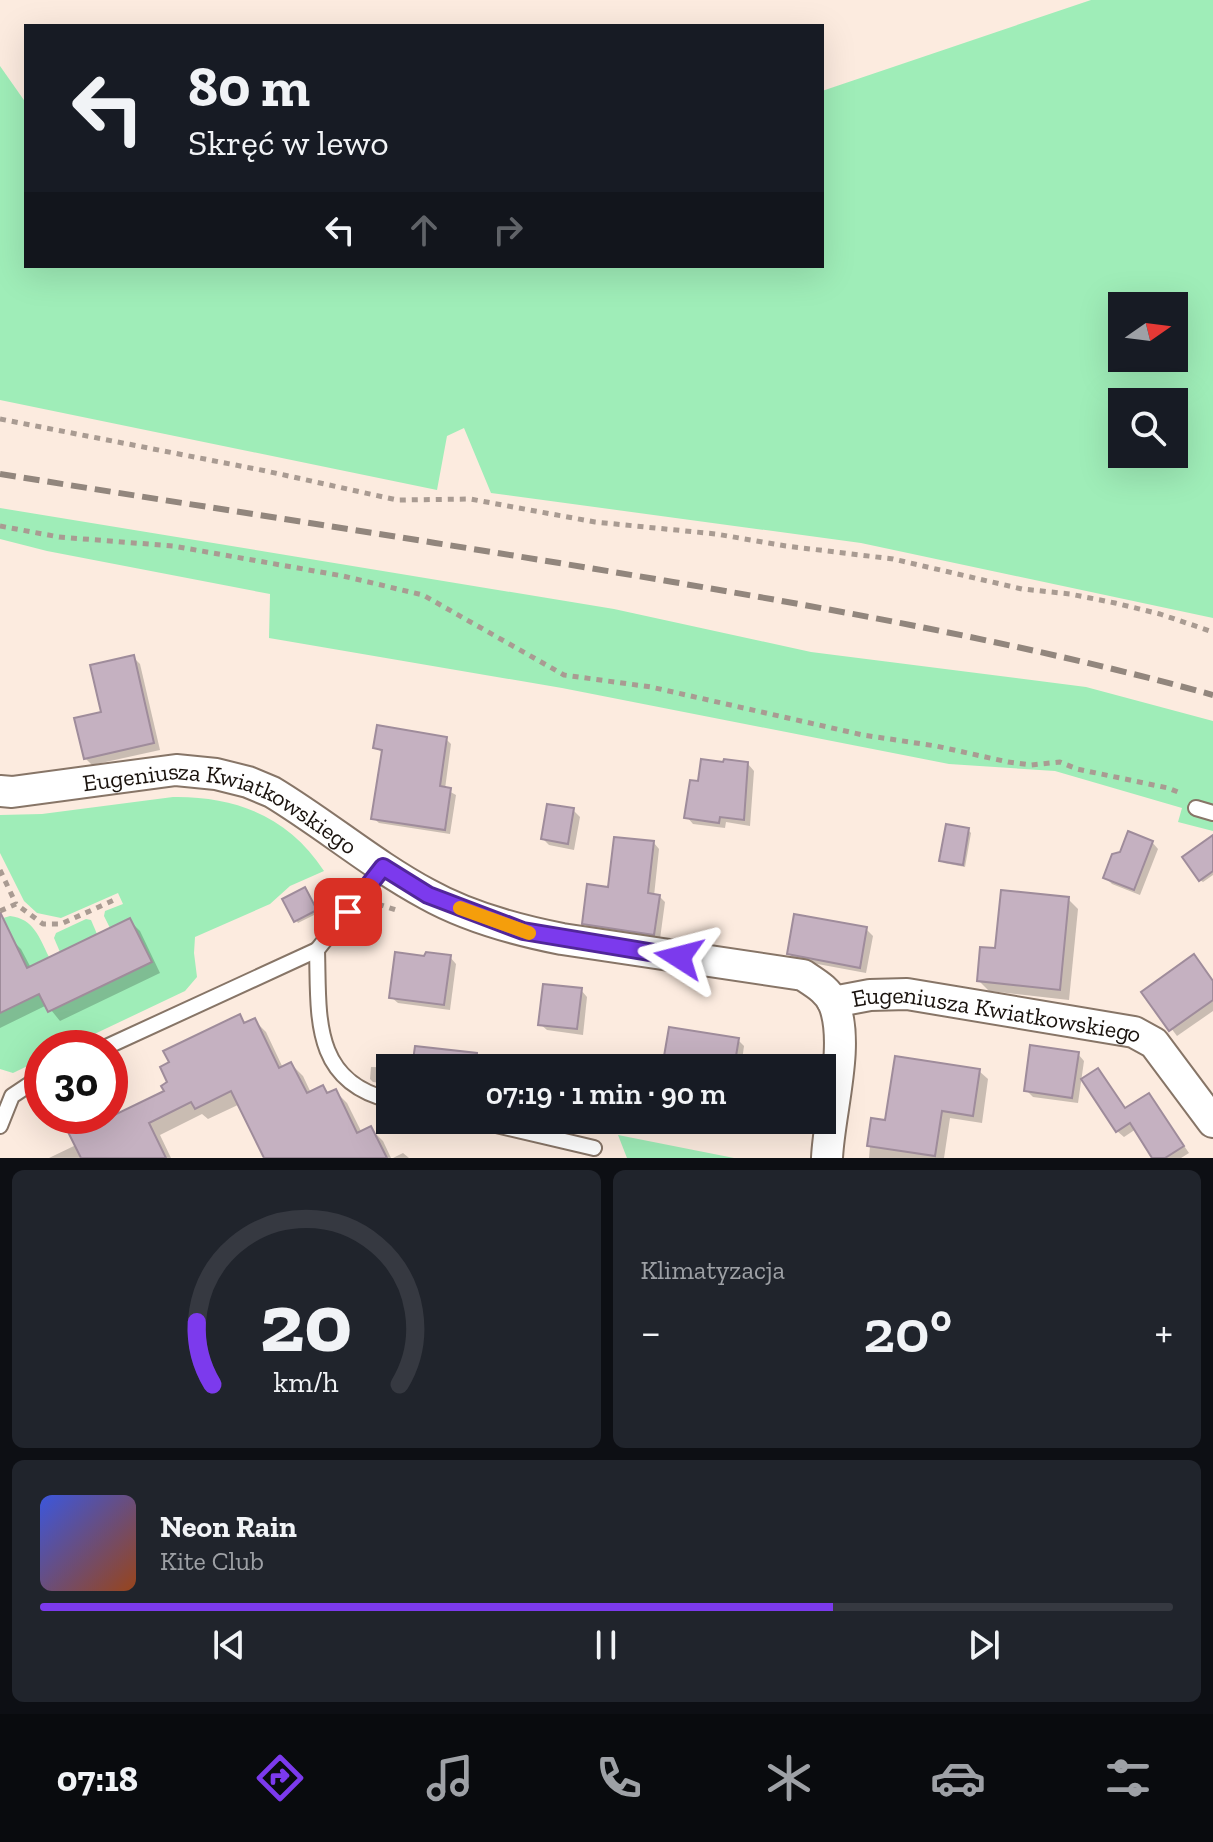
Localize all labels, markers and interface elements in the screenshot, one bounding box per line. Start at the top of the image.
text: 80 m [188,53,310,120]
icon: left [56,56,160,160]
text: Skręć w lewo [188,121,389,164]
icon: left [318,208,362,252]
icon: ahead [402,208,446,252]
icon: right [486,208,530,252]
north arrow [1108,292,1188,372]
map controls [1108,292,1188,468]
button: search [1108,388,1188,468]
street label: Eugeniusza Kwiatkowskiego [81,755,363,860]
pin [314,878,382,946]
icon: arrive [326,890,370,934]
position arrow [637,915,721,999]
street label: Eugeniusza Kwiatkowskiego [849,979,1148,1049]
speed limit sign: 30 [24,1030,128,1134]
text: 07:19 · 1 min · 90 m [486,1076,726,1112]
text: Klimatyzacja [641,1254,785,1286]
text: 20 [260,1272,353,1372]
text: 20° [863,1295,952,1367]
text: − [641,1305,661,1358]
text: + [1154,1305,1173,1358]
text: km/h [274,1365,339,1399]
text: Neon Rain [160,1509,297,1545]
text: Kite Club [160,1545,264,1577]
icon: previous [207,1623,251,1667]
icon: pause [584,1623,628,1667]
icon: next [962,1623,1006,1667]
icon: directions [252,1750,308,1806]
icon: music [422,1750,478,1806]
icon: phone [591,1750,647,1806]
icon: climate [761,1750,817,1806]
icon: car [930,1750,986,1806]
icon: filters [1100,1750,1156,1806]
text: 07:18 [57,1757,138,1800]

